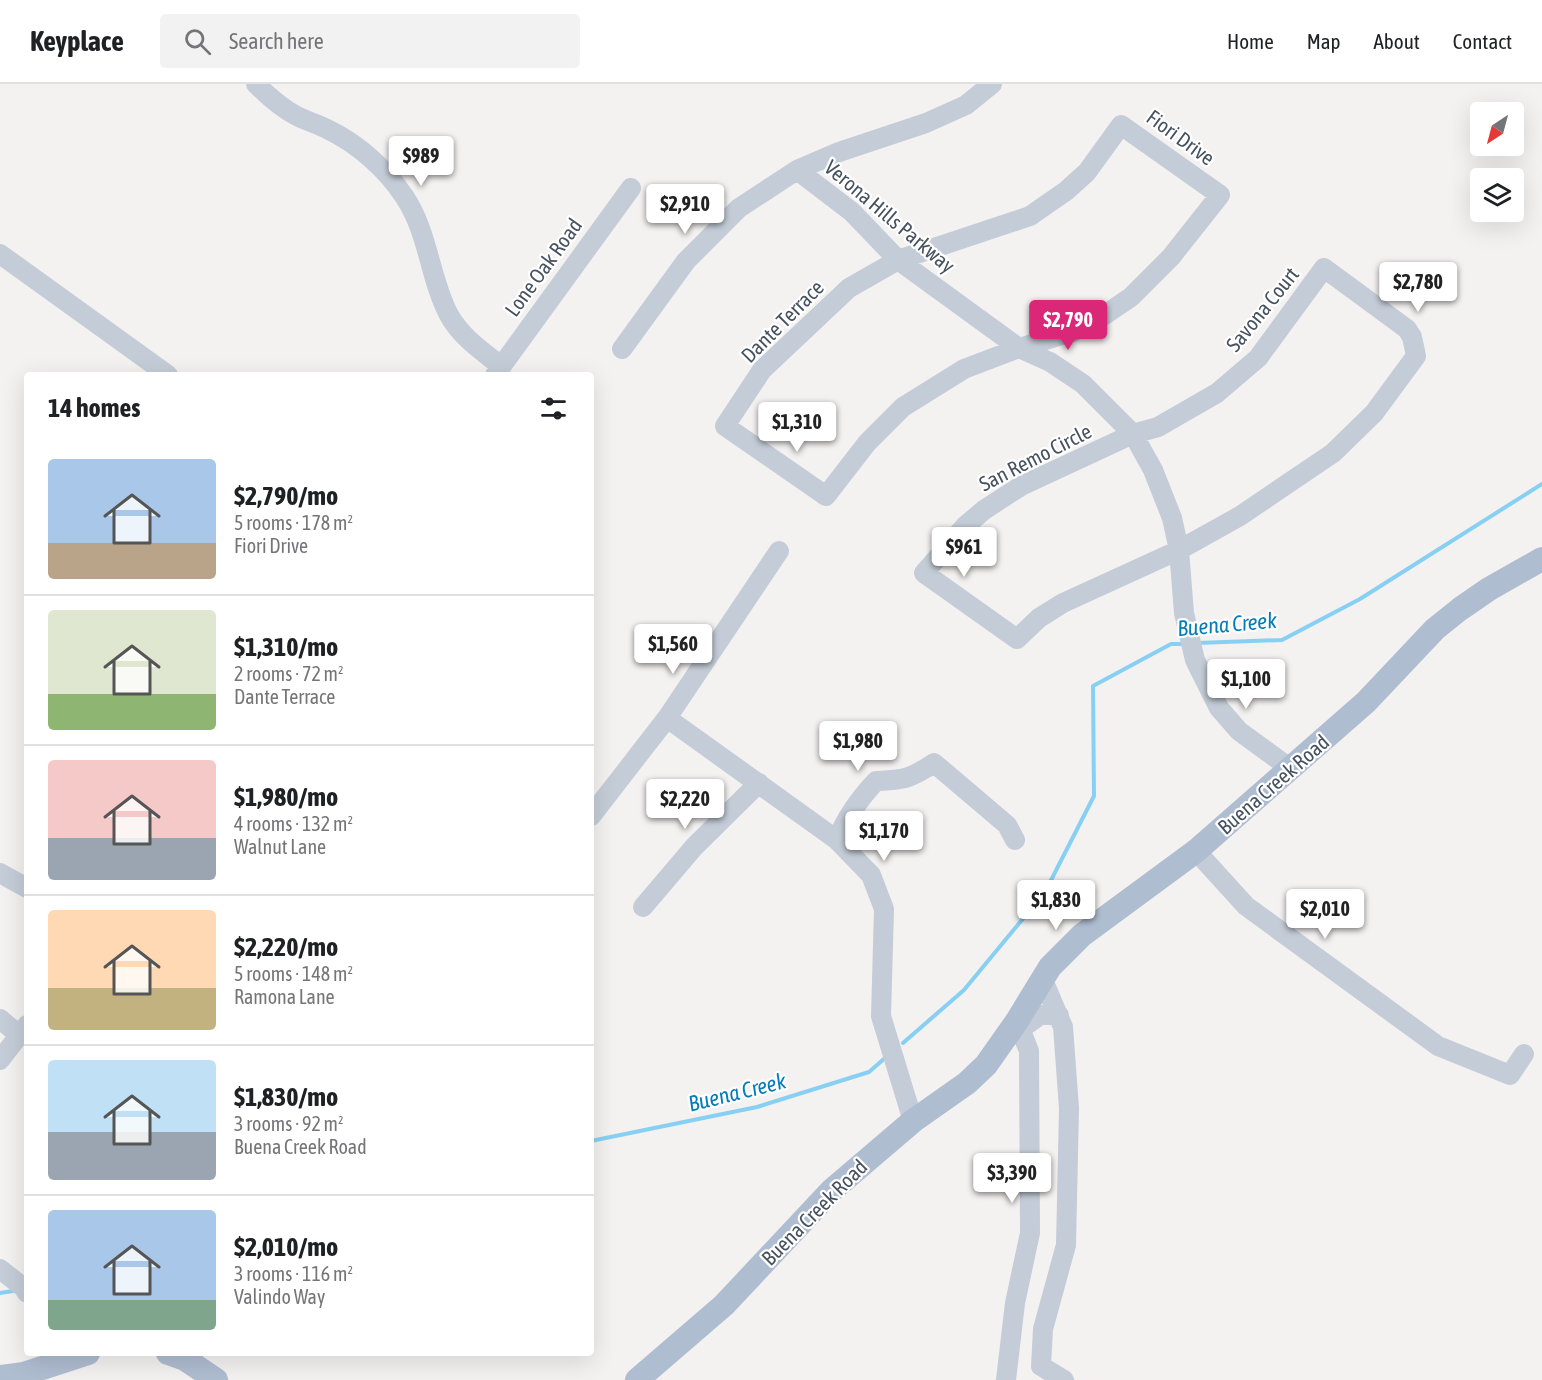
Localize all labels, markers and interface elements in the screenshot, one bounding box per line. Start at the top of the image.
search box [160,14,580,68]
text: Keyplace [30,25,124,57]
icon: search [181,25,214,58]
text: Search here [229,28,324,54]
text: Home [1227,29,1274,53]
text: Map [1307,29,1341,53]
text: About [1374,29,1420,53]
text: Contact [1453,29,1512,53]
north arrow [1470,102,1524,156]
map controls [1470,102,1524,222]
street label: Fiori Drive [1142,104,1220,170]
pin: $989 [385,136,457,187]
text: $989 [403,144,439,167]
street label: Verona Hills Parkway [820,155,960,278]
button: layers [1470,168,1524,222]
pin: $2,910 [636,184,734,235]
text: $2,910 [660,192,710,215]
street label: Lone Oak Road [500,213,586,321]
street label: Savona Court [1221,262,1303,356]
pin: $2,780 [1369,262,1467,313]
text: $2,780 [1393,270,1443,293]
street label: Dante Terrace [736,275,828,367]
pin: $2,790 [1019,300,1117,351]
text: $2,790 [1043,308,1093,331]
icon: filters [537,392,570,425]
text: 14 homes [48,393,141,423]
pin: $1,310 [748,402,846,453]
text: $1,310 [772,410,822,433]
street label: San Remo Circle [975,418,1095,496]
text: $2,790/mo [234,481,338,511]
icon: home [96,483,168,555]
text: 5 rooms · 178 m² [234,511,353,534]
pin: $961 [928,527,1000,578]
text: Fiori Drive [234,534,308,557]
text: $961 [946,535,982,558]
water label: Buena Creek [1176,607,1278,641]
pin: $1,560 [624,624,722,675]
text: $1,310/mo [234,632,338,662]
text: $1,560 [648,632,698,655]
icon: home [96,634,168,706]
pin: $1,100 [1197,659,1295,710]
text: 2 rooms · 72 m² [234,662,344,685]
text: $1,100 [1221,667,1271,690]
text: Dante Terrace [234,685,335,708]
pin: $1,980 [809,721,907,772]
text: $1,980 [833,729,883,752]
street label: Buena Creek Road [1213,729,1333,839]
pin: $2,220 [636,779,734,830]
text: $1,980/mo [234,782,338,812]
icon: home [96,784,168,856]
text: $2,220 [660,787,710,810]
pin: $1,170 [835,811,933,862]
text: 4 rooms · 132 m² [234,812,353,835]
text: $1,170 [859,819,909,842]
text: Walnut Lane [234,835,326,858]
pin: $1,830 [1007,880,1105,931]
text: $1,830 [1031,888,1081,911]
pin: $2,010 [1276,889,1374,940]
text: $2,010 [1300,897,1350,920]
text: $2,220/mo [234,932,338,962]
icon: home [96,934,168,1006]
text: 5 rooms · 148 m² [234,962,353,985]
text: Ramona Lane [234,985,335,1008]
water label: Buena Creek [685,1067,789,1117]
text: $1,830/mo [234,1082,338,1112]
icon: home [96,1084,168,1156]
text: 3 rooms · 92 m² [234,1112,344,1135]
text: Buena Creek Road [234,1135,367,1158]
pin: $3,390 [963,1153,1061,1204]
street label: Buena Creek Road [756,1154,872,1270]
text: $3,390 [987,1161,1037,1184]
text: $2,010/mo [234,1232,338,1262]
icon: home [96,1234,168,1306]
text: 3 rooms · 116 m² [234,1262,353,1285]
text: Valindo Way [234,1285,325,1308]

